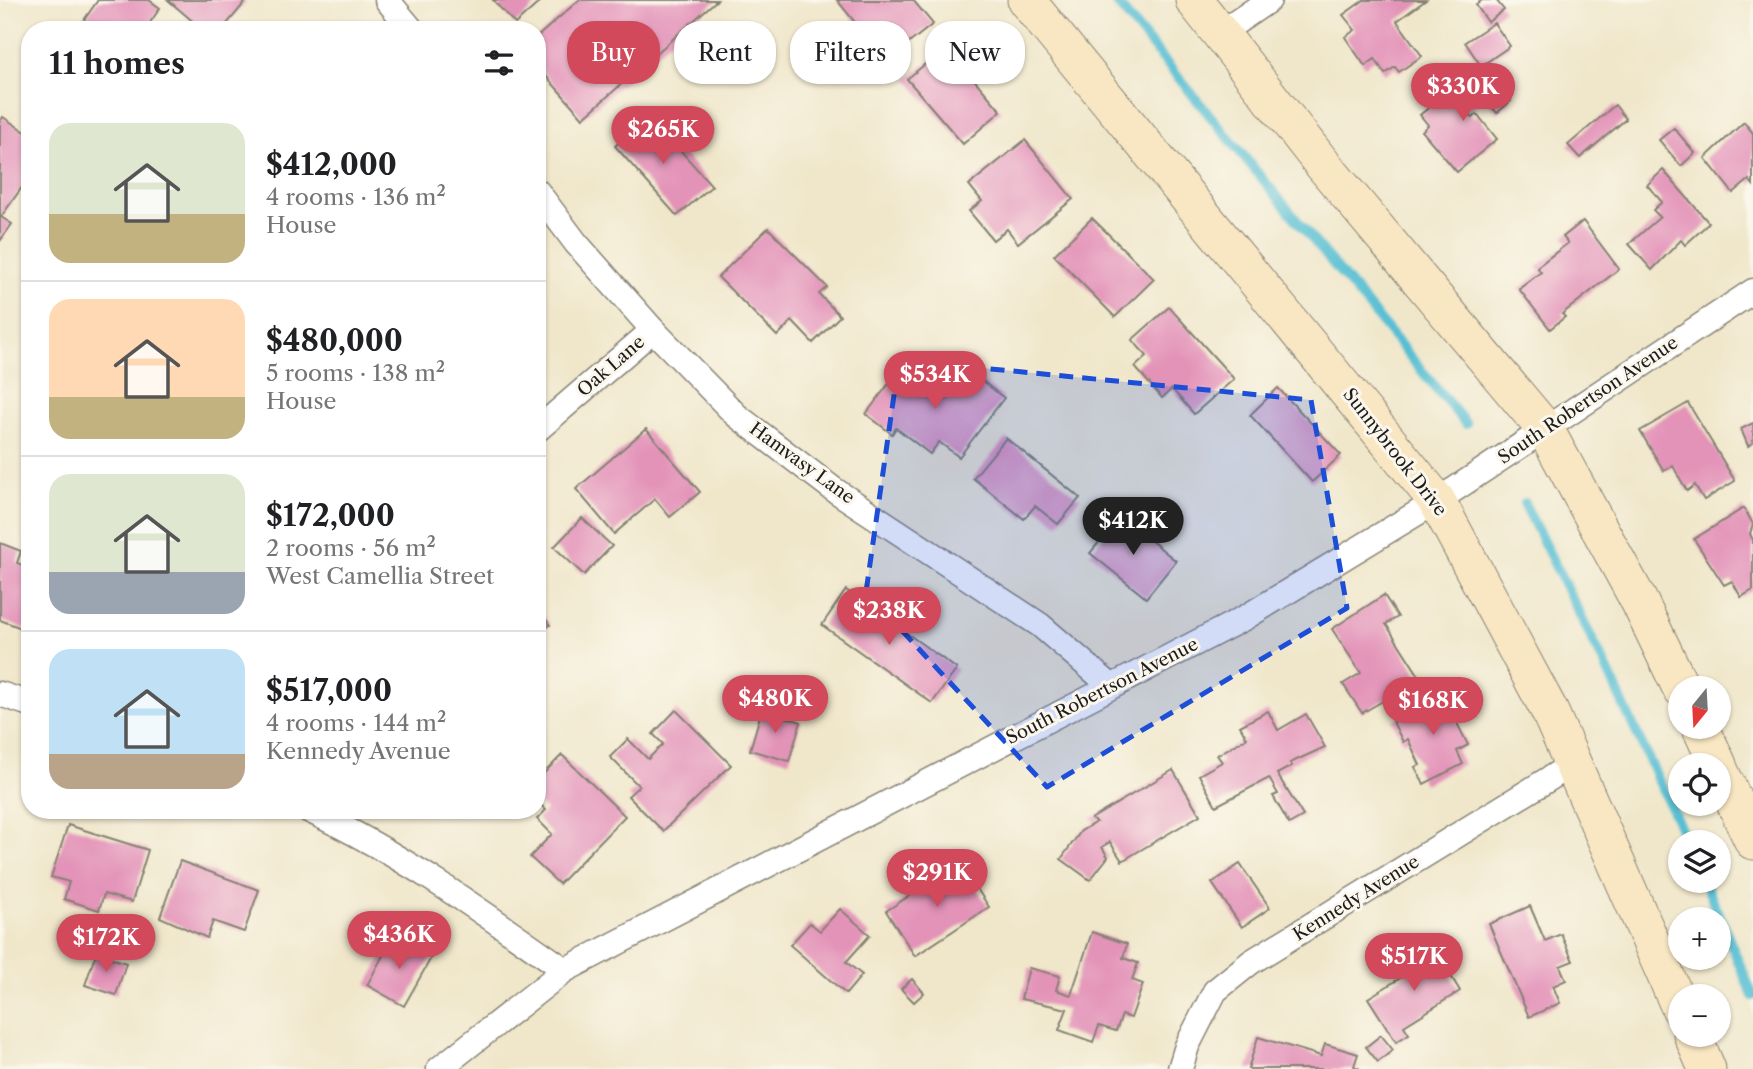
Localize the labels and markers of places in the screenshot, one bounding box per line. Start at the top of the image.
pin: $330K [1414,64,1512,123]
pin: $265K [614,106,712,166]
pin: $534K [886,352,984,411]
pin: $412K [1084,498,1182,557]
pin: $238K [840,588,938,647]
pin: $480K [726,676,824,735]
pin: $168K [1384,678,1482,737]
pin: $291K [888,850,986,909]
pin: $436K [350,912,448,971]
pin: $172K [57,914,155,974]
pin: $517K [1365,934,1463,993]

